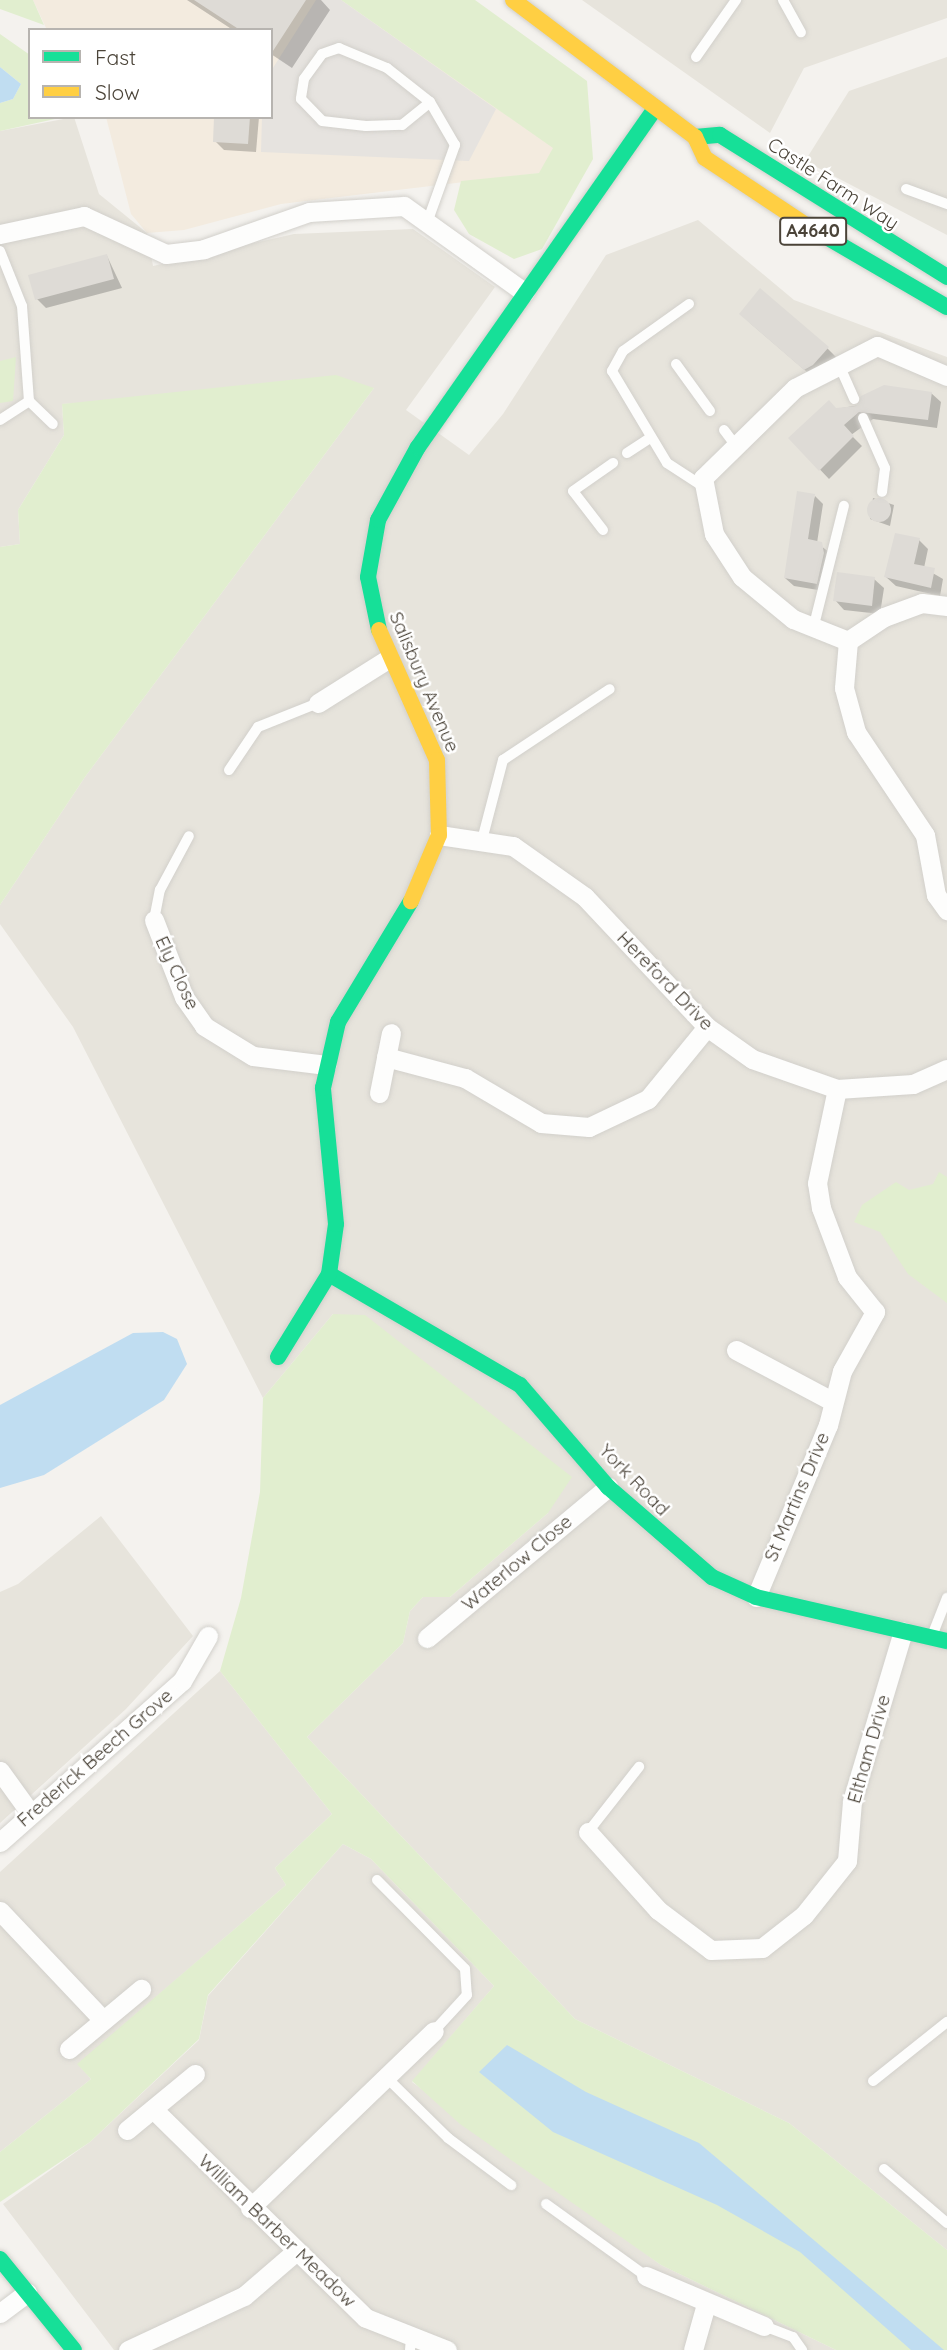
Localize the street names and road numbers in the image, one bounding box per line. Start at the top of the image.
street label: Castle Farm Way [763,133,903,235]
road number: A4640 [778,216,848,246]
street label: Salisbury Avenue [384,608,464,756]
street label: Hereford Drive [612,927,718,1035]
street label: Ely Close [150,933,204,1013]
street label: St Martins Drive [760,1429,834,1565]
street label: York Road [594,1439,674,1521]
street label: Waterlow Close [457,1510,577,1616]
street label: Frederick Beech Grove [12,1684,178,1832]
street label: Eltham Drive [843,1692,895,1806]
street label: William Barber Meadow [193,2150,361,2312]

